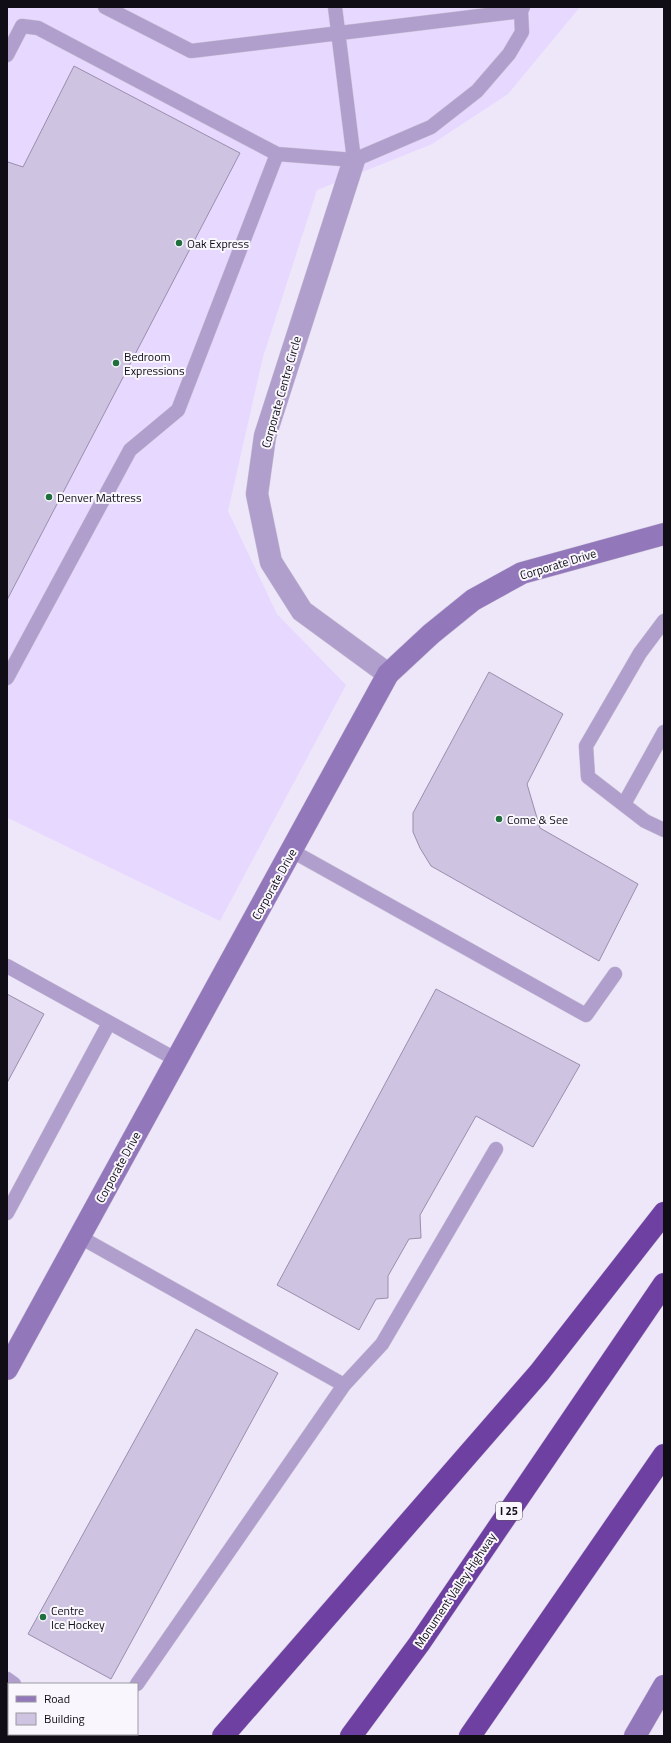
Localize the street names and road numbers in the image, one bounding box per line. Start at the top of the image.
street label: Corporate Centre Circle [256,334,306,450]
street label: Corporate Drive [518,543,598,585]
street label: Corporate Drive [247,845,301,923]
street label: Corporate Drive [91,1128,145,1206]
road number: I 25 [496,1502,522,1520]
street label: Monument Valley Highway [409,1528,501,1651]

